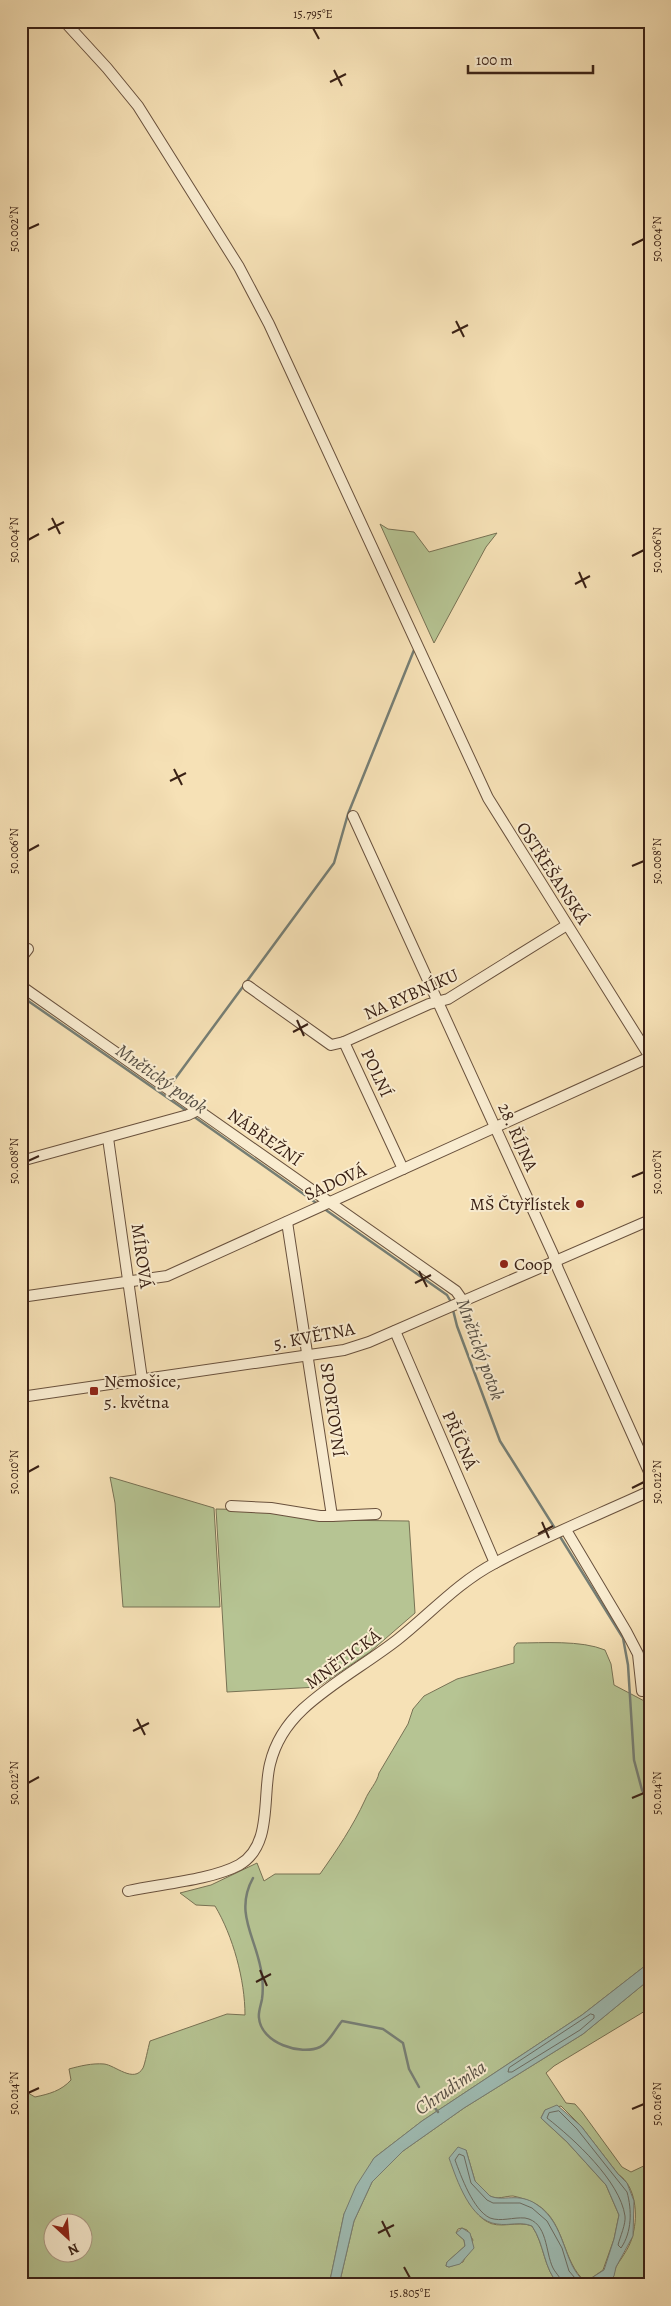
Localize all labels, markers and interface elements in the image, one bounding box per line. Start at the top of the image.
text: 15.795°E [293,6,333,22]
scale bar [468,42,594,74]
text: 100 m [476,50,513,70]
text: 50.002°N [6,206,22,252]
text: 50.004°N [649,216,665,262]
text: 50.004°N [6,517,22,563]
text: 50.006°N [649,527,665,573]
street label: OSTŘEŠANSKÁ [511,817,595,929]
text: 50.006°N [6,828,22,874]
text: 50.008°N [649,838,665,884]
street label: NA RYBNÍKU [360,962,462,1026]
water label: Mnětický potok [110,1038,212,1120]
street label: POLNÍ [355,1045,399,1101]
street label: 28. ŘÍJNA [492,1099,544,1175]
street label: NÁBŘEŽNÍ [223,1103,307,1171]
text: 50.008°N [6,1138,22,1184]
text: 50.010°N [649,1149,665,1194]
street label: SADOVÁ [300,1158,370,1206]
place label: MŠ Čtyřlístek [470,1192,570,1216]
marker: MŠ Čtyřlístek [574,1198,586,1210]
street label: MÍROVÁ [126,1222,158,1290]
place label: Coop [514,1252,552,1276]
marker: Coop [498,1258,510,1270]
water label: Mnětický potok [450,1295,510,1404]
street label: 5. KVĚTNA [271,1316,357,1356]
street label: SPORTOVNÍ [315,1361,351,1459]
place label: Nemošice, 5. května [104,1369,181,1414]
marker: Nemošice, 5. května [88,1385,100,1397]
street label: PŘÍČNÁ [436,1407,484,1474]
text: 50.010°N [6,1449,22,1494]
text: 50.012°N [649,1460,665,1504]
street label: MNĚTICKÁ [300,1623,386,1695]
text: 50.012°N [6,1761,22,1805]
text: 50.014°N [649,1771,665,1815]
water label: Chrudimka [410,2054,492,2121]
text: 50.014°N [6,2071,22,2115]
text: 50.016°N [649,2082,665,2126]
north arrow [42,2214,92,2264]
text: N [65,2238,82,2260]
text: 15.805°E [389,2285,431,2301]

